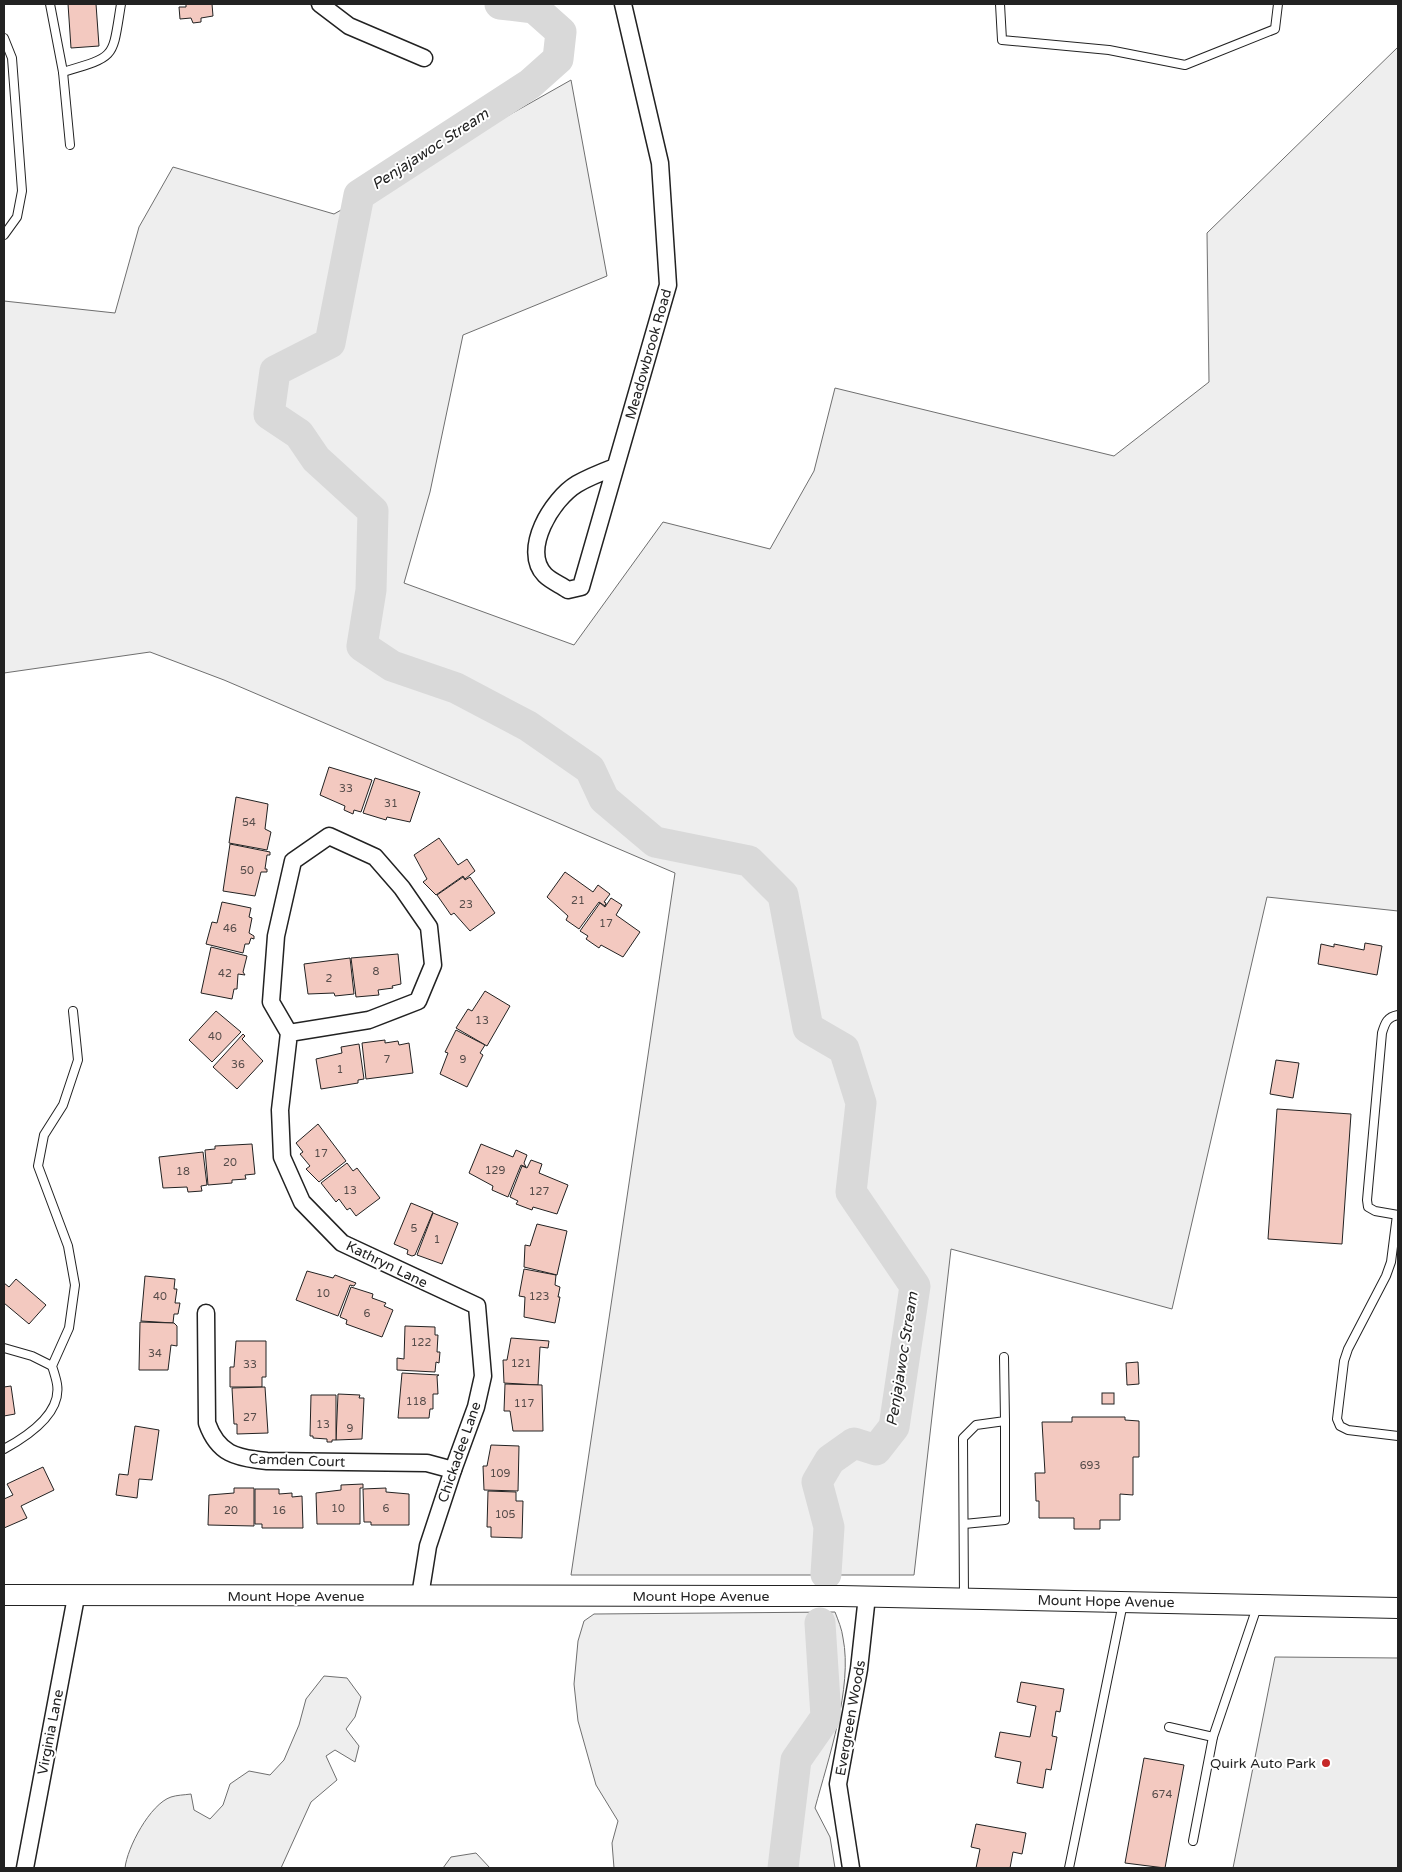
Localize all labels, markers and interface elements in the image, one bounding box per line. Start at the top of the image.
water label: Penjajawoc Stream [368,104,493,193]
street label: Meadowbrook Road [622,287,675,421]
house number: 33 [339,782,353,795]
house number: 31 [384,797,398,810]
house number: 54 [242,816,256,829]
house number: 50 [240,864,254,877]
house number: 21 [571,894,585,907]
house number: 23 [459,898,473,911]
house number: 17 [599,917,613,930]
house number: 46 [223,922,237,935]
house number: 8 [373,965,380,978]
house number: 42 [218,967,232,980]
house number: 2 [326,972,333,985]
house number: 13 [475,1014,489,1027]
house number: 40 [208,1030,222,1043]
house number: 7 [384,1053,391,1066]
house number: 9 [460,1053,467,1066]
house number: 36 [231,1058,245,1071]
house number: 1 [337,1063,343,1076]
house number: 17 [314,1147,328,1160]
house number: 20 [223,1156,237,1169]
house number: 129 [485,1164,505,1177]
house number: 18 [176,1165,190,1178]
house number: 13 [343,1184,357,1197]
house number: 127 [529,1185,549,1198]
house number: 5 [411,1222,418,1235]
house number: 1 [434,1233,440,1246]
street label: Kathryn Lane [343,1237,430,1291]
house number: 10 [316,1287,330,1300]
water label: Penjajawoc Stream [883,1289,922,1427]
house number: 40 [153,1290,167,1303]
house number: 123 [529,1290,549,1303]
house number: 6 [364,1307,371,1320]
house number: 122 [411,1336,431,1349]
house number: 34 [148,1347,162,1360]
house number: 121 [511,1357,531,1370]
house number: 33 [243,1358,257,1371]
house number: 118 [406,1395,426,1408]
house number: 117 [514,1397,534,1410]
street label: Chickadee Lane [434,1400,485,1505]
house number: 27 [243,1411,257,1424]
house number: 13 [316,1418,330,1431]
house number: 9 [347,1422,354,1435]
street label: Camden Court [248,1450,346,1471]
house number: 693 [1080,1459,1100,1472]
house number: 109 [490,1467,510,1480]
house number: 10 [331,1502,345,1515]
house number: 6 [383,1502,390,1515]
house number: 20 [224,1504,238,1517]
house number: 16 [272,1504,286,1517]
house number: 105 [495,1508,515,1521]
street label: Mount Hope Avenue [227,1588,365,1605]
street label: Mount Hope Avenue [632,1588,770,1605]
street label: Mount Hope Avenue [1037,1592,1175,1611]
street label: Evergreen Woods [832,1659,869,1777]
street label: Virginia Lane [34,1688,67,1776]
place label: Quirk Auto Park [1210,1755,1316,1772]
marker: Quirk Auto Park [1320,1757,1332,1769]
house number: 674 [1152,1788,1172,1801]

